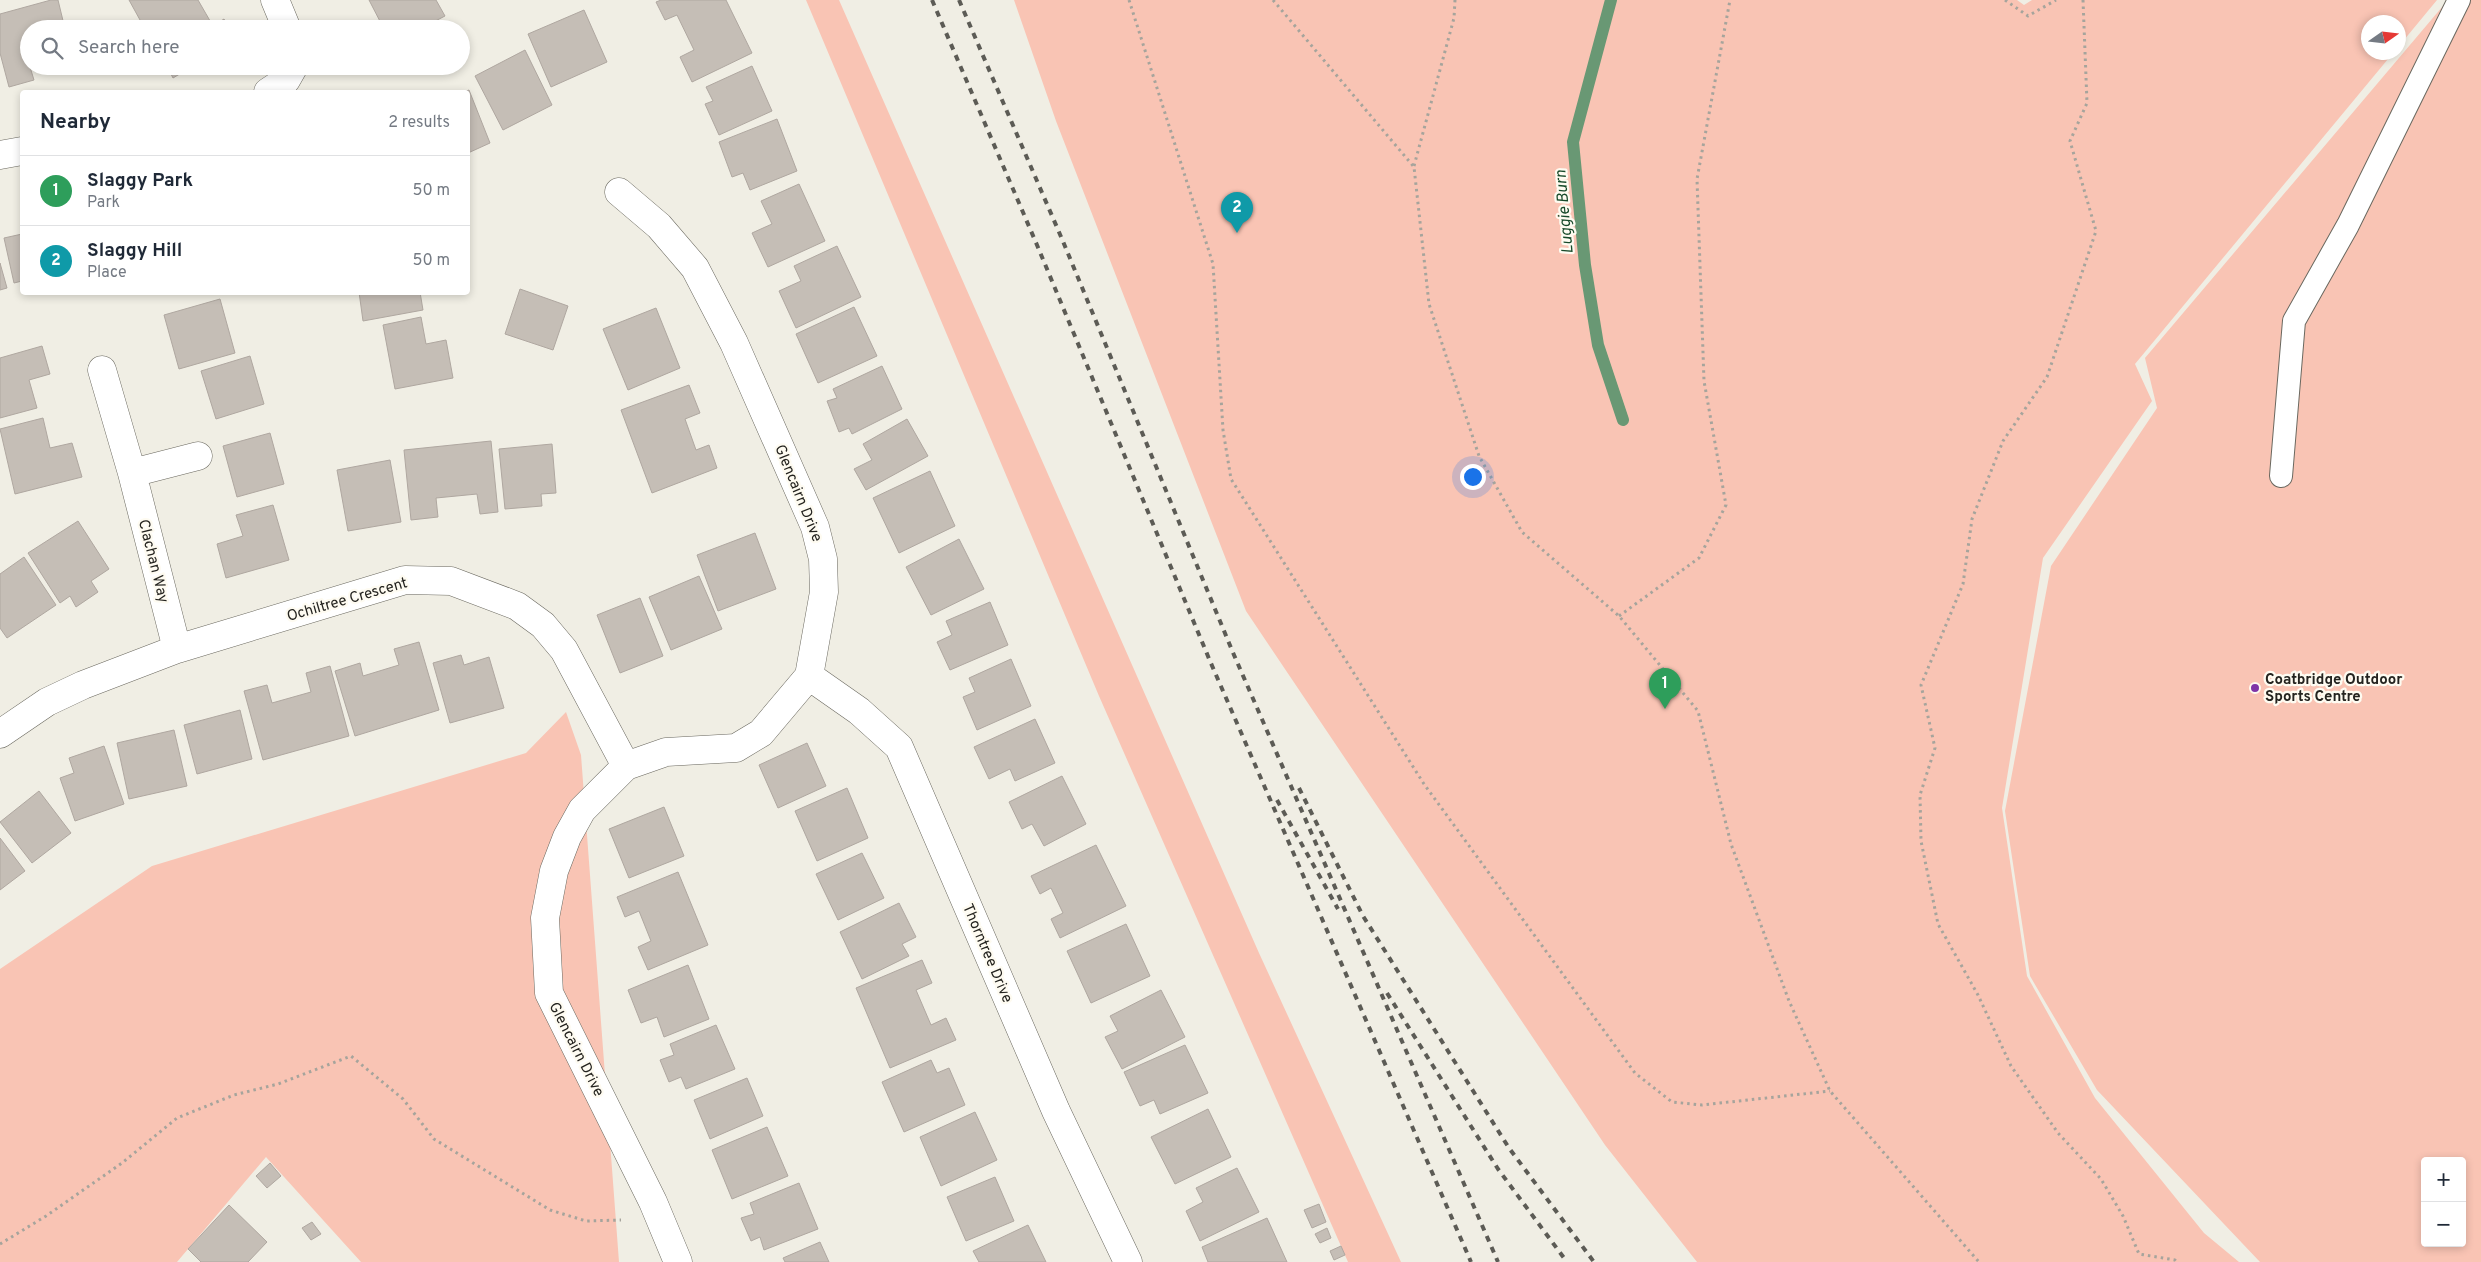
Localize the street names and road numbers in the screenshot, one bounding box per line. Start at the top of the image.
street label: Glencairn Drive [769,442,826,545]
street label: Clachan Way [133,518,172,605]
street label: Ochiltree Crescent [285,574,410,627]
street label: Thorntree Drive [957,901,1016,1006]
street label: Glencairn Drive [544,999,608,1100]

